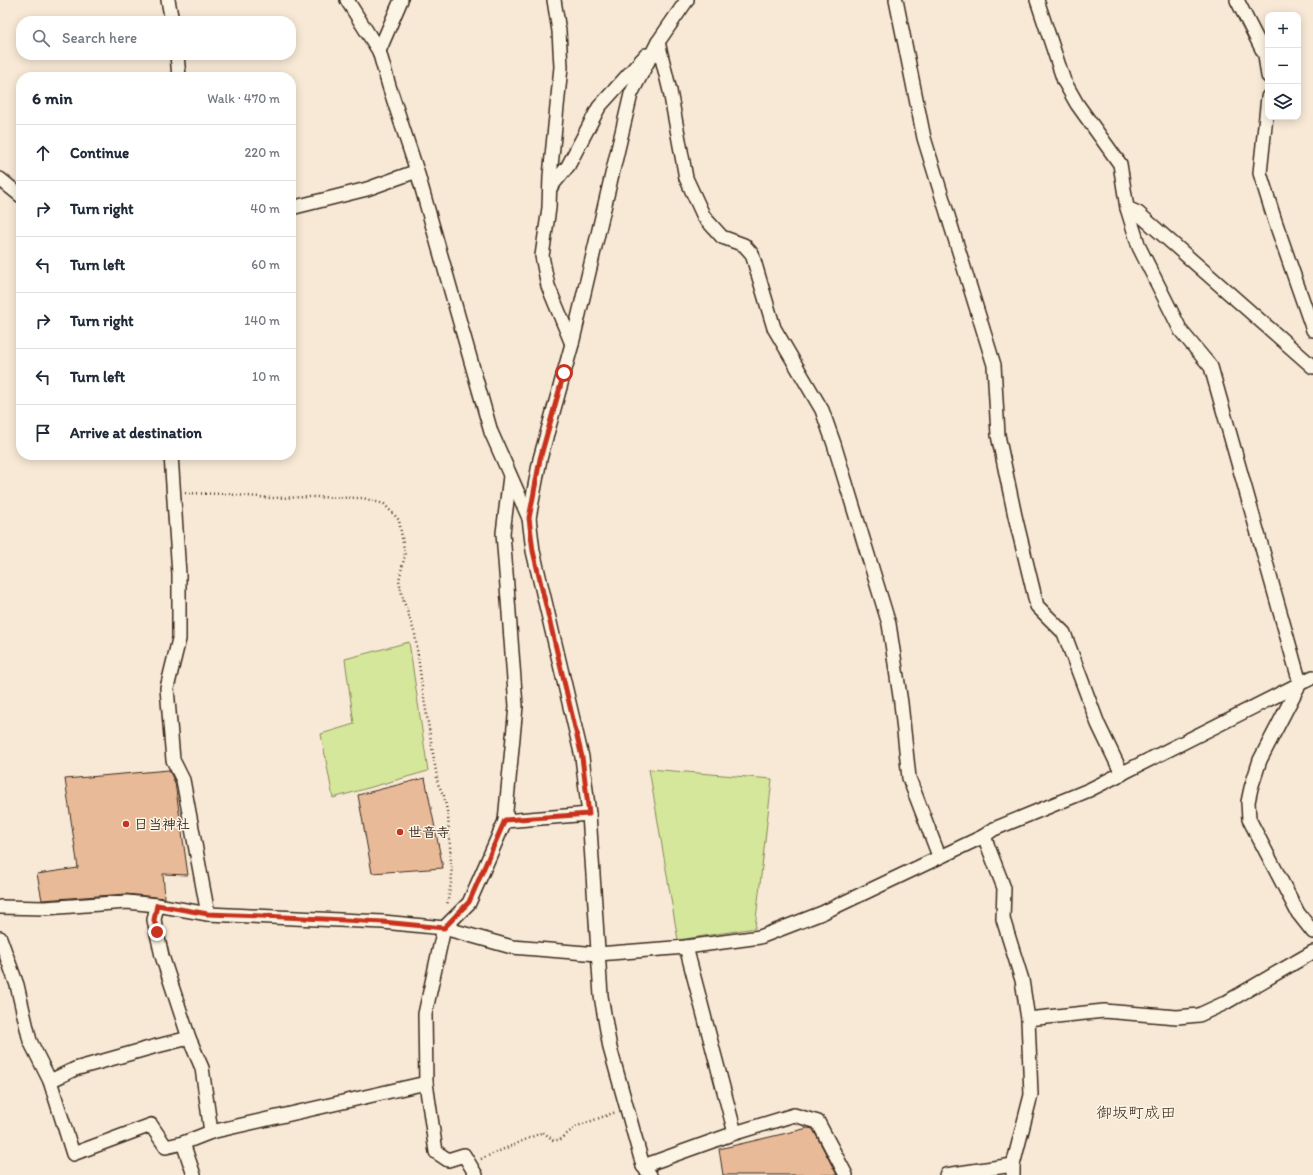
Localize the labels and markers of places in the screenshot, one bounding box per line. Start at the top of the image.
place label: 日当神社 [134,816,190,833]
marker: 日当神社 [121,819,131,829]
place label: 世音寺 [408,824,450,841]
marker: 世音寺 [395,827,405,837]

